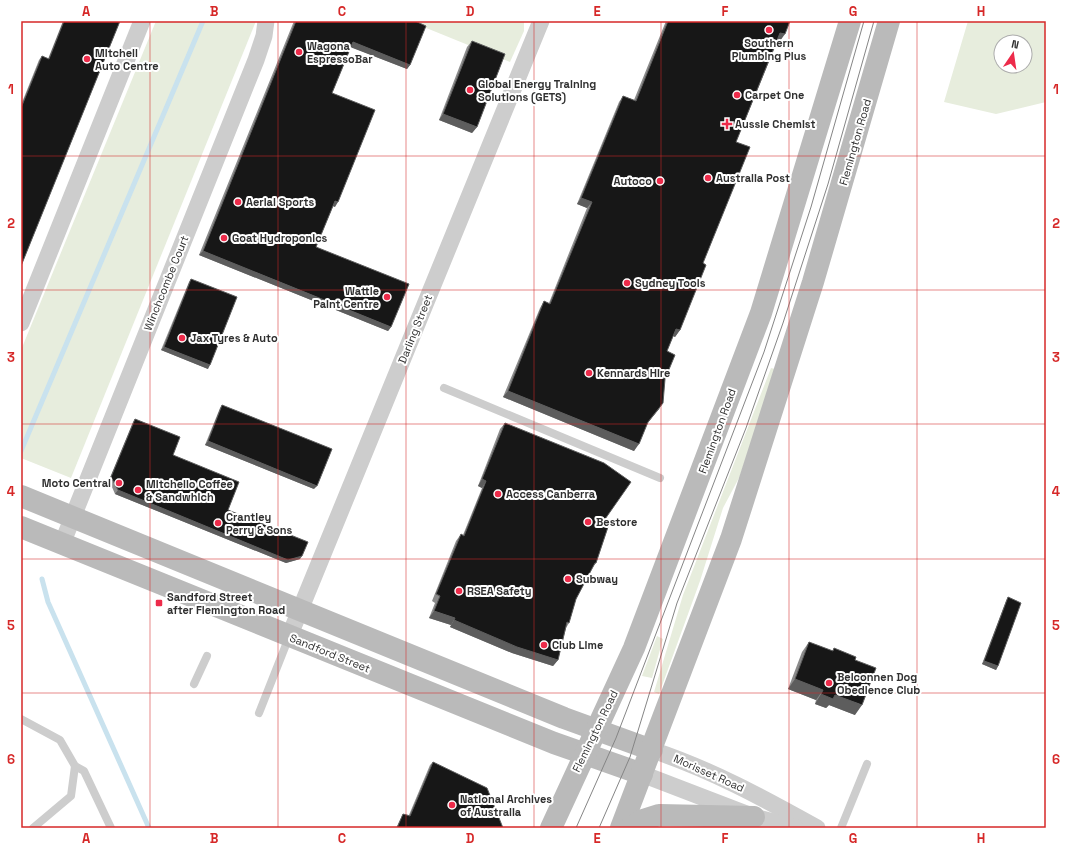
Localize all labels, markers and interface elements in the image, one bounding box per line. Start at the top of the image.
text: A [82,3,91,20]
text: B [210,3,219,20]
text: C [338,3,346,20]
text: D [466,3,475,20]
text: E [593,3,601,20]
text: F [722,3,729,20]
text: G [849,3,857,20]
text: H [977,3,985,20]
marker: Southern Plumbing Plus [764,25,774,35]
north arrow [993,34,1033,74]
place label: Southern Plumbing Plus [732,36,806,63]
text: N [1010,37,1020,52]
place label: Wagona EspressoBar [307,39,373,66]
place label: Mitchell Auto Centre [95,46,159,73]
marker: Wagona EspressoBar [294,47,304,57]
marker: Mitchell Auto Centre [82,54,92,64]
place label: Global Energy Training Solutions (GETS) [478,77,596,105]
text: 1 [8,81,14,98]
text: 1 [1053,81,1059,98]
marker: Global Energy Training Solutions (GETS) [465,85,475,95]
place label: Carpet One [745,88,804,102]
marker: Carpet One [732,90,742,100]
street label: Flemington Road [836,97,874,187]
place label: Aussie Chemist [735,117,816,131]
marker: Aussie Chemist [722,119,732,129]
place label: Australia Post [716,171,790,185]
marker: Australia Post [703,173,713,183]
place label: Autoco [614,174,652,188]
marker: Autoco [655,176,665,186]
place label: Aerial Sports [246,195,314,209]
marker: Aerial Sports [233,197,243,207]
text: 2 [7,215,15,232]
text: 2 [1052,215,1060,232]
place label: Goat Hydroponics [232,231,328,245]
street label: Winchcombe Court [141,233,191,333]
marker: Goat Hydroponics [219,233,229,243]
place label: Sydney Tools [635,276,706,290]
marker: Sydney Tools [622,278,632,288]
place label: Wattle Paint Centre [313,284,379,311]
marker: Wattle Paint Centre [382,292,392,302]
street label: Darling Street [395,292,435,366]
place label: Jax Tyres & Auto [190,331,278,345]
marker: Jax Tyres & Auto [177,333,187,343]
text: 3 [7,349,15,366]
text: 3 [1052,349,1060,366]
place label: Kennards Hire [597,366,670,380]
marker: Kennards Hire [584,368,594,378]
street label: Flemington Road [695,387,739,475]
place label: Moto Central [42,476,111,490]
place label: Mitchello Coffee & Sandwhich [146,477,233,504]
marker: Moto Central [114,478,124,488]
text: 4 [7,483,15,500]
text: 4 [1052,483,1060,500]
marker: Mitchello Coffee & Sandwhich [133,485,143,495]
place label: Access Canberra [506,487,596,501]
marker: Access Canberra [493,489,503,499]
place label: Crantley Perry & Sons [226,510,293,537]
place label: Bestore [596,515,637,529]
marker: Bestore [583,517,593,527]
marker: Crantley Perry & Sons [213,518,223,528]
place label: Subway [576,572,618,586]
marker: Subway [563,574,573,584]
place label: RSEA Safety [467,584,532,598]
marker: RSEA Safety [454,586,464,596]
place label: Sandford Street after Flemington Road [167,590,285,617]
marker: Sandford Street after Flemington Road [154,598,164,608]
text: 5 [7,617,15,634]
text: 5 [1052,617,1060,634]
street label: Sandford Street [288,630,372,676]
place label: Club Lime [552,638,603,652]
marker: Club Lime [539,640,549,650]
place label: Belconnen Dog Obedience Club [837,670,920,697]
marker: Belconnen Dog Obedience Club [824,678,834,688]
street label: Flemington Road [569,688,621,774]
text: 6 [7,751,15,768]
street label: Morisset Road [671,751,747,795]
text: 6 [1052,751,1060,768]
place label: National Archives of Australia [460,792,552,819]
marker: National Archives of Australia [447,800,457,810]
text: A [82,830,91,847]
text: B [210,830,219,847]
text: C [338,830,346,847]
text: D [466,830,475,847]
text: E [593,830,601,847]
text: F [722,830,729,847]
text: G [849,830,857,847]
text: H [977,830,985,847]

